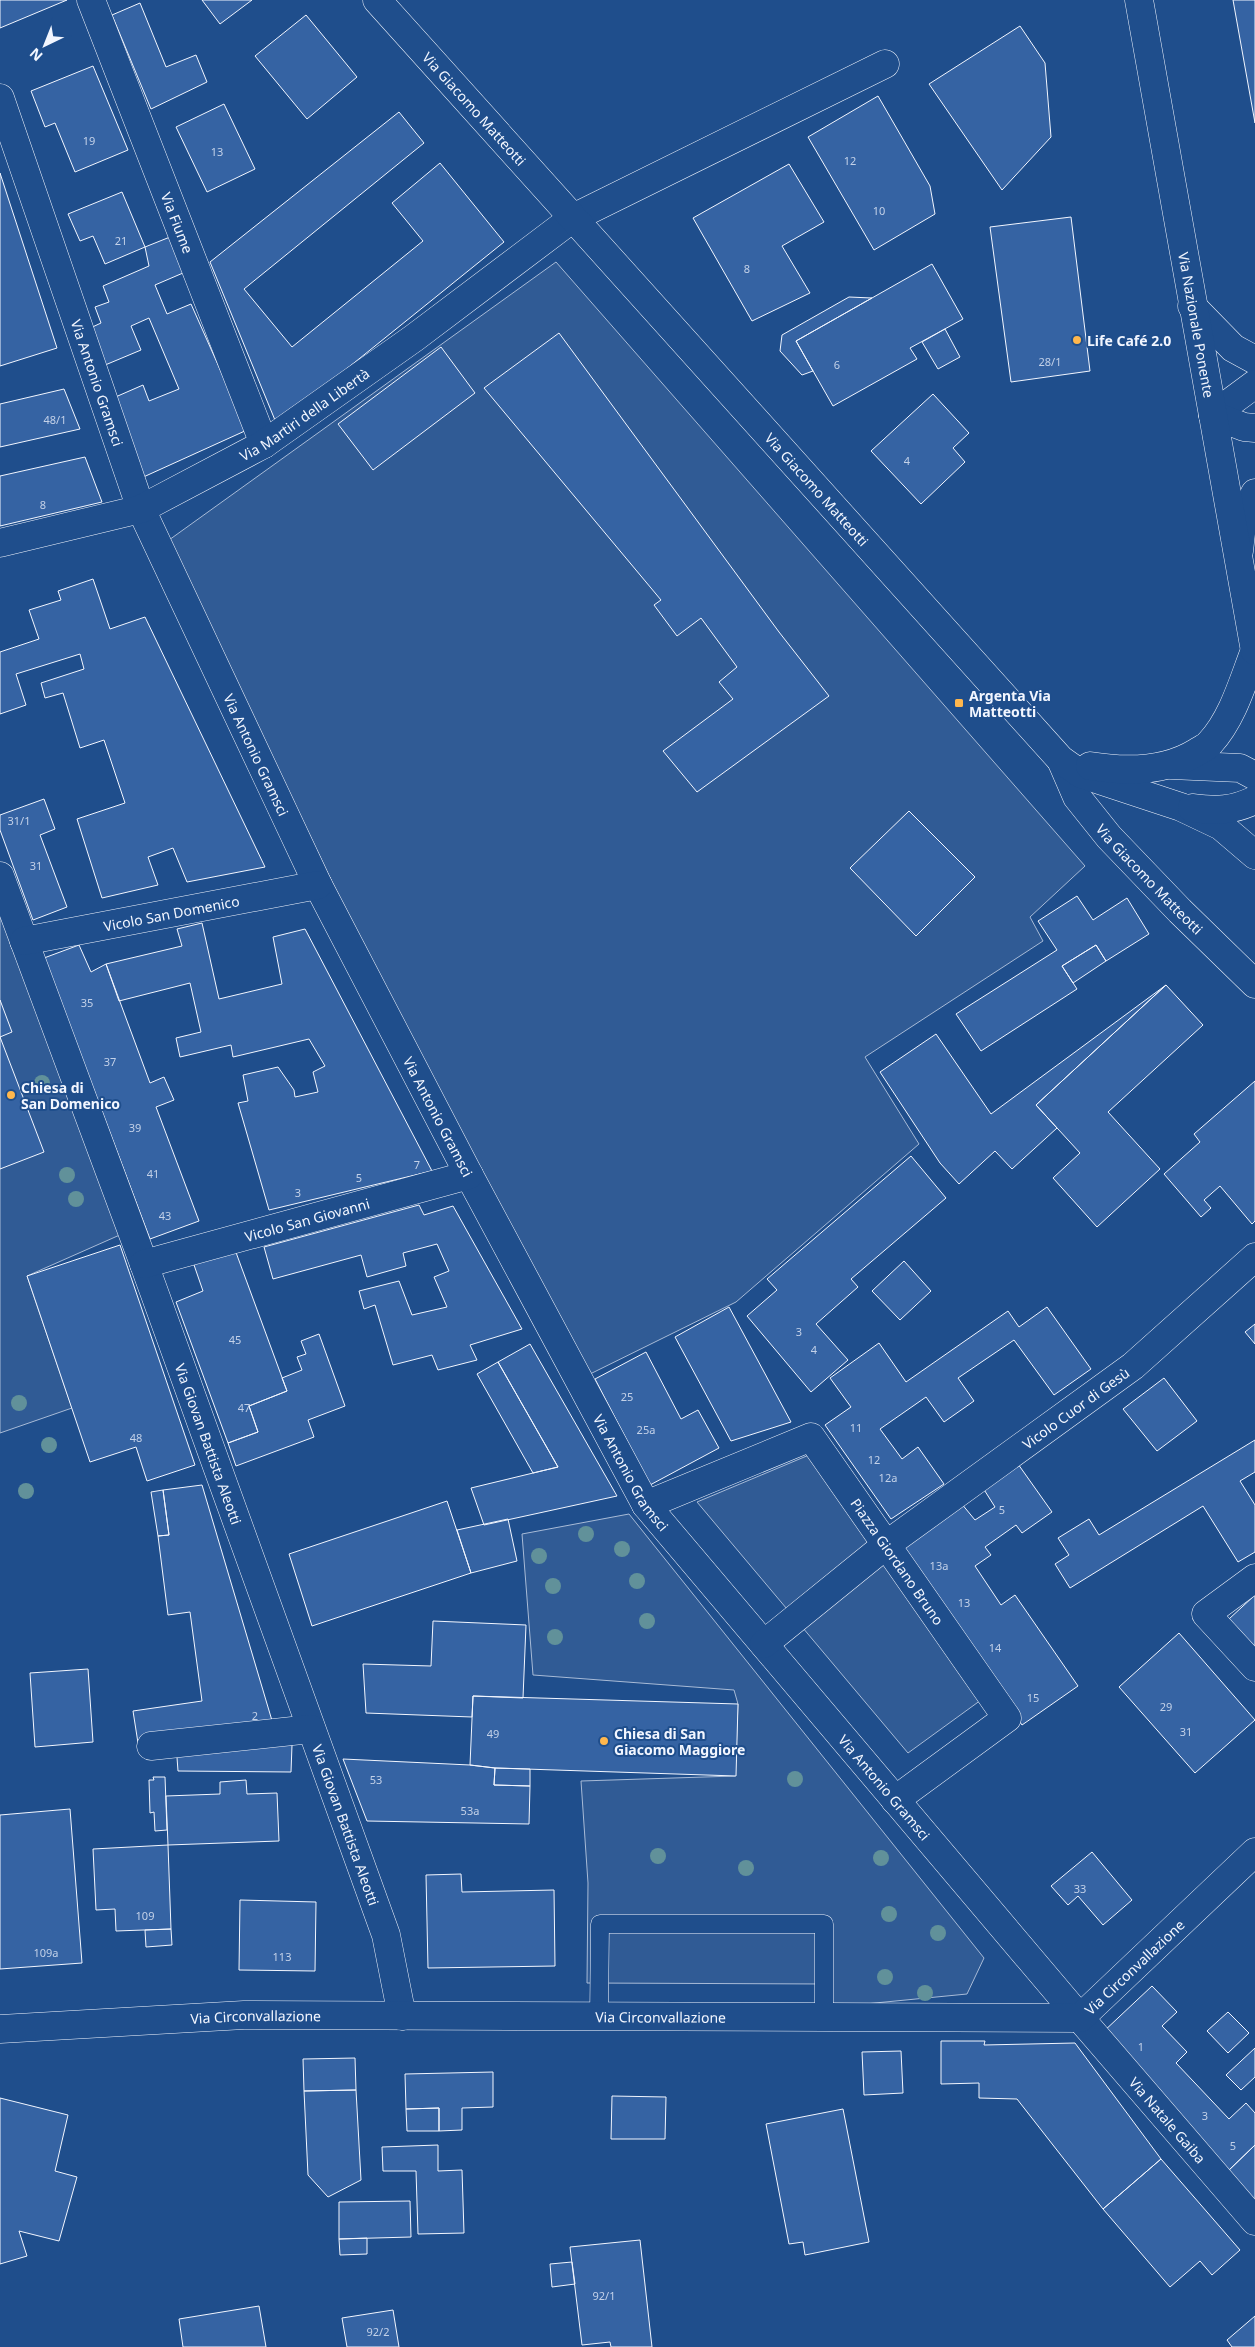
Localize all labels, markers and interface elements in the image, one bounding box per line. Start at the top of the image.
north arrow [20,20,70,70]
text: N [25,44,46,66]
street label: Via Giacomo Matteotti [419,48,531,169]
house number: 19 [83,133,95,148]
house number: 13 [211,144,223,159]
house number: 12 [844,153,856,168]
street label: Via Fiume [157,189,198,256]
house number: 10 [873,203,885,218]
house number: 21 [115,233,127,248]
street label: Via Nazionale Ponente [1175,251,1219,399]
house number: 8 [744,261,750,276]
street label: Via Antonio Gramsci [67,317,128,449]
place label: Life Café 2.0 [1087,331,1171,350]
marker: Life Café 2.0 [1071,334,1083,346]
house number: 28/1 [1039,354,1061,369]
house number: 6 [834,357,840,372]
street label: Via Martiri della Libertà [236,363,373,465]
house number: 48/1 [44,412,66,427]
street label: Via Giacomo Matteotti [761,428,873,550]
house number: 4 [904,453,911,468]
house number: 8 [40,497,46,512]
place label: Argenta Via Matteotti [969,686,1051,721]
street label: Via Antonio Gramsci [220,690,294,819]
marker: Argenta Via Matteotti [953,697,965,709]
house number: 31/1 [8,813,30,828]
street label: Via Giacomo Matteotti [1092,820,1208,938]
house number: 31 [30,858,42,873]
street label: Vicolo San Domenico [102,891,241,935]
house number: 35 [81,995,93,1010]
street label: Via Antonio Gramsci [399,1053,478,1180]
house number: 37 [104,1054,116,1069]
place label: Chiesa di San Domenico [21,1078,120,1113]
marker: Chiesa di San Domenico [5,1089,17,1101]
house number: 39 [129,1120,141,1135]
house number: 7 [414,1157,420,1172]
house number: 41 [147,1166,159,1181]
house number: 5 [356,1170,362,1185]
house number: 3 [295,1185,301,1200]
street label: Vicolo San Giovanni [242,1193,372,1246]
house number: 43 [159,1208,171,1223]
house number: 3 [796,1324,802,1339]
house number: 45 [229,1332,241,1347]
house number: 4 [811,1342,818,1357]
street label: Via Giovan Battista Aleotti [171,1361,247,1527]
street label: Vicolo Cuor di Gesù [1018,1363,1133,1453]
house number: 25 [621,1389,633,1404]
house number: 47 [238,1400,250,1415]
street label: Via Antonio Gramsci [589,1411,673,1535]
house number: 11 [850,1420,862,1435]
house number: 25a [637,1422,655,1437]
house number: 48 [130,1430,142,1445]
house number: 12 [868,1452,880,1467]
house number: 12a [879,1470,897,1485]
street label: Piazza Giordano Bruno [847,1494,949,1628]
house number: 5 [999,1502,1005,1517]
house number: 13a [930,1558,948,1573]
house number: 13 [958,1595,970,1610]
house number: 14 [989,1640,1002,1655]
house number: 15 [1027,1690,1039,1705]
house number: 29 [1160,1699,1172,1714]
house number: 2 [252,1708,258,1723]
place label: Chiesa di San Giacomo Maggiore [614,1724,745,1759]
house number: 31 [1180,1724,1192,1739]
house number: 49 [487,1726,499,1741]
street label: Via Antonio Gramsci [834,1730,935,1844]
marker: Chiesa di San Giacomo Maggiore [598,1735,610,1747]
street label: Via Giovan Battista Aleotti [309,1742,384,1908]
house number: 53 [370,1772,382,1787]
house number: 53a [461,1803,479,1818]
house number: 33 [1074,1881,1086,1896]
house number: 109 [136,1908,154,1923]
street label: Via Circonvallazione [1080,1915,1188,2019]
house number: 109a [33,1945,59,1960]
house number: 113 [273,1949,291,1964]
street label: Via Circonvallazione [190,2005,321,2028]
street label: Via Circonvallazione [595,2007,726,2026]
house number: 1 [1138,2039,1144,2054]
street label: Via Natale Gaiba [1125,2073,1210,2167]
house number: 3 [1202,2108,1208,2123]
house number: 5 [1230,2138,1236,2153]
house number: 92/1 [593,2288,615,2303]
house number: 92/2 [367,2324,389,2339]

